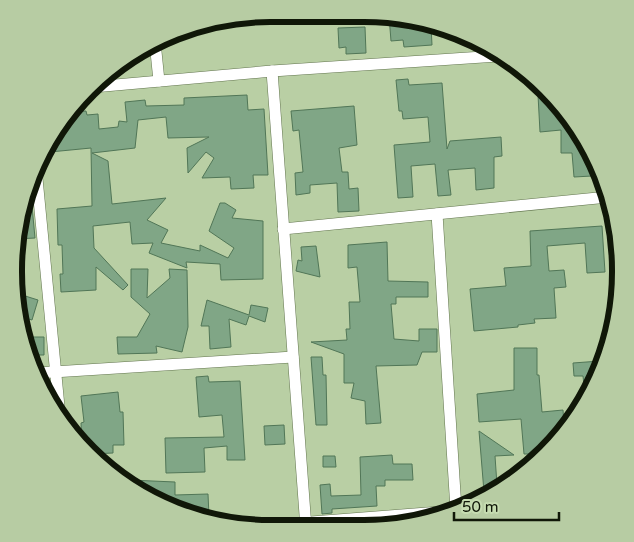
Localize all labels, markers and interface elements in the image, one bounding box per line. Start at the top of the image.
scale bar [454,490,559,522]
text: 50 m [462,498,499,516]

